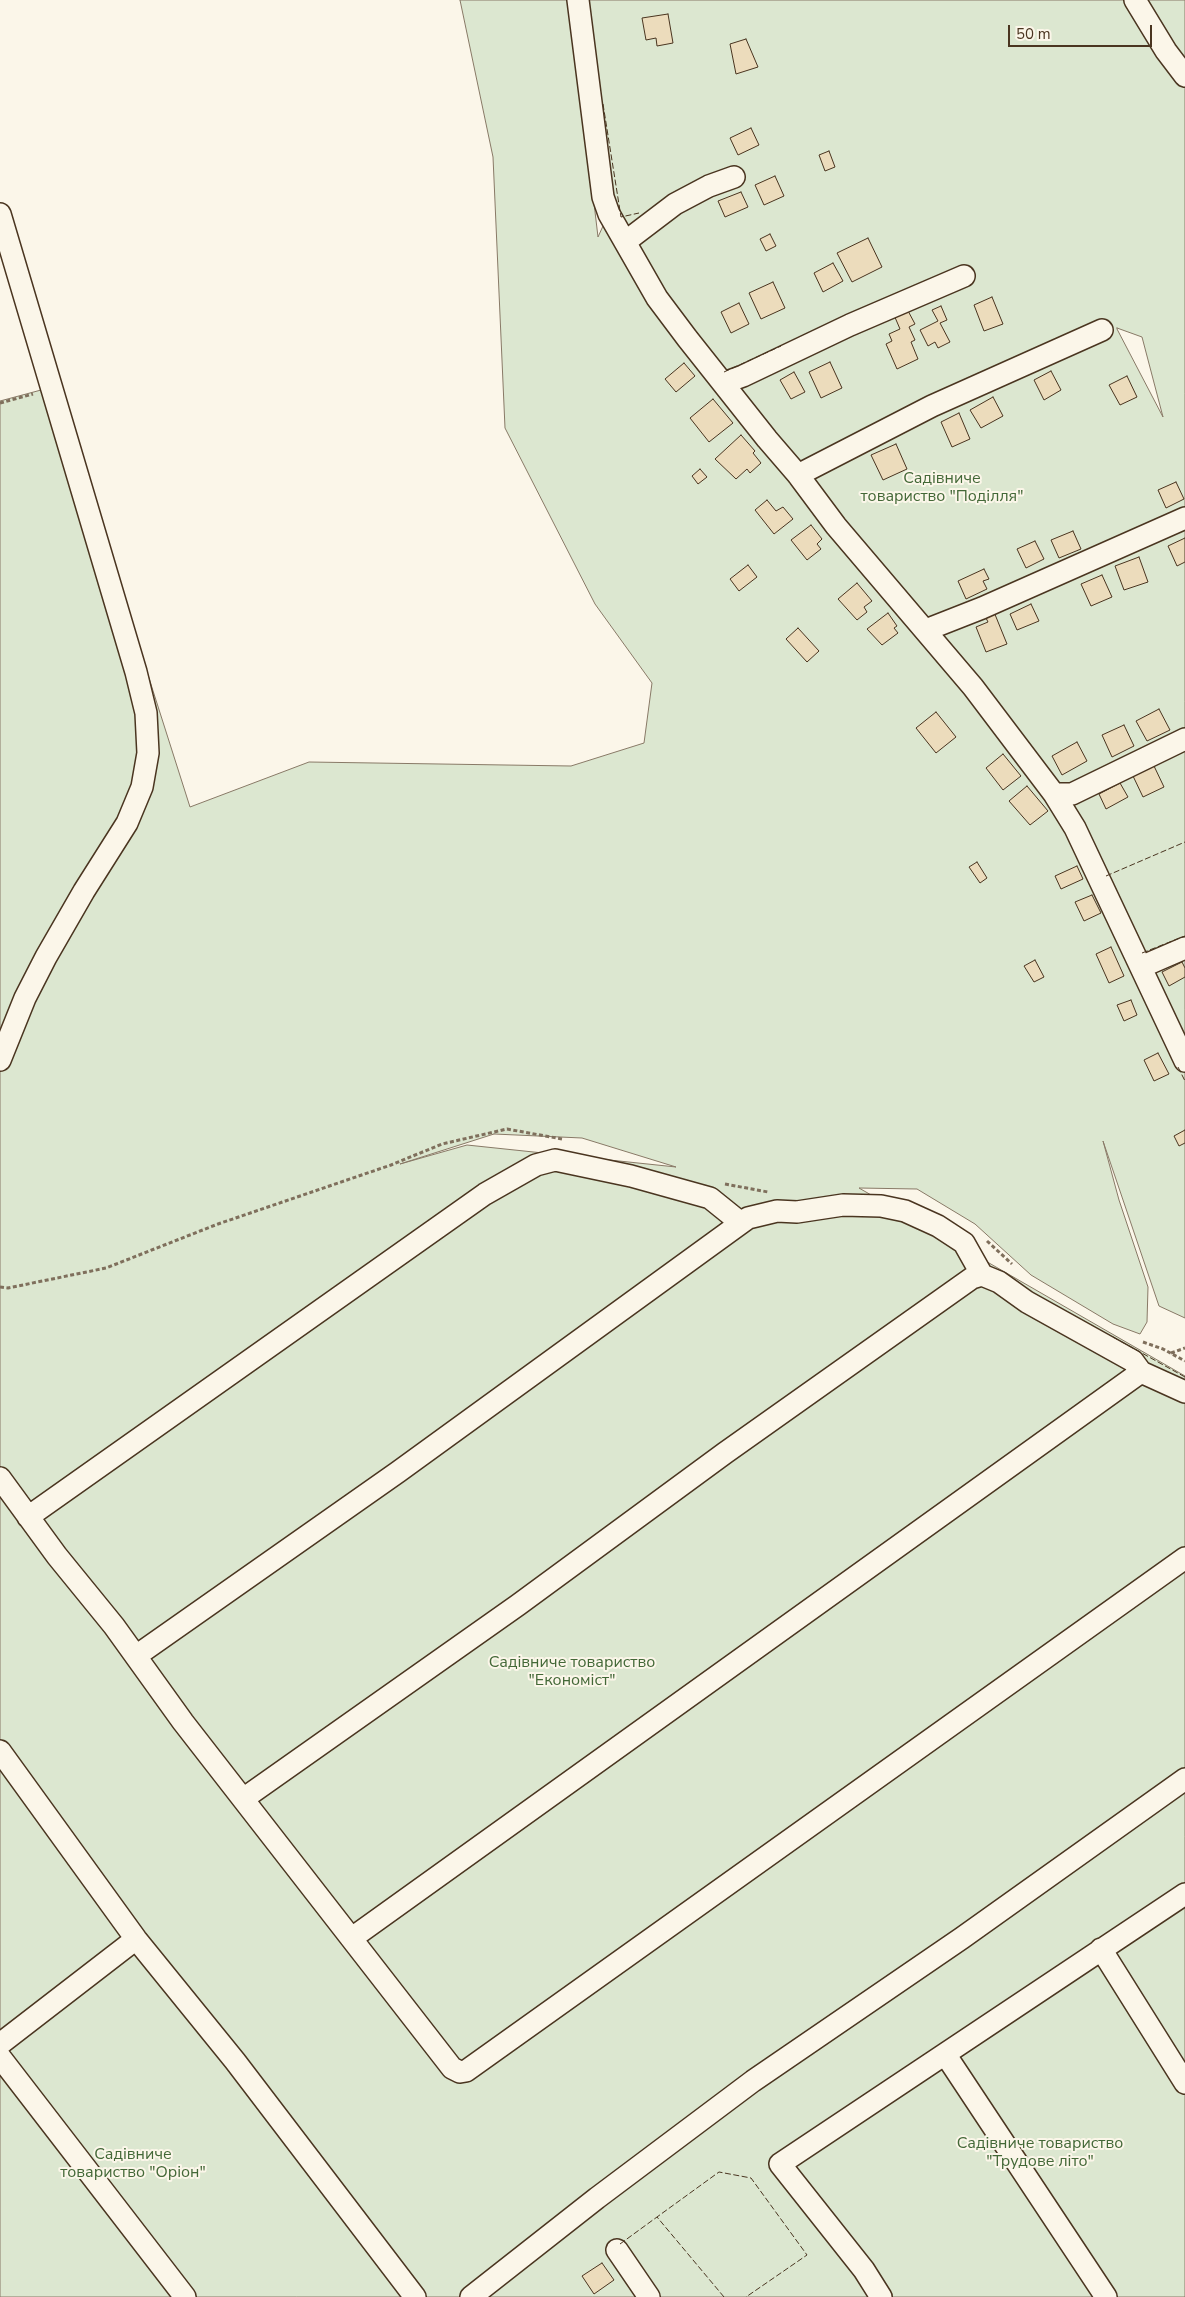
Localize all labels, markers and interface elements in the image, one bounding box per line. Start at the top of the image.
scale bar [1010,15,1154,47]
text: 50 m [1016,24,1051,44]
park label: Садівниче товариство "Поділля" [861,469,1023,507]
park label: Садівниче товариство "Економіст" [489,1653,655,1691]
park label: Садівниче товариство "Трудове літо" [957,2134,1123,2172]
park label: Садівниче товариство "Оріон" [60,2145,206,2183]

